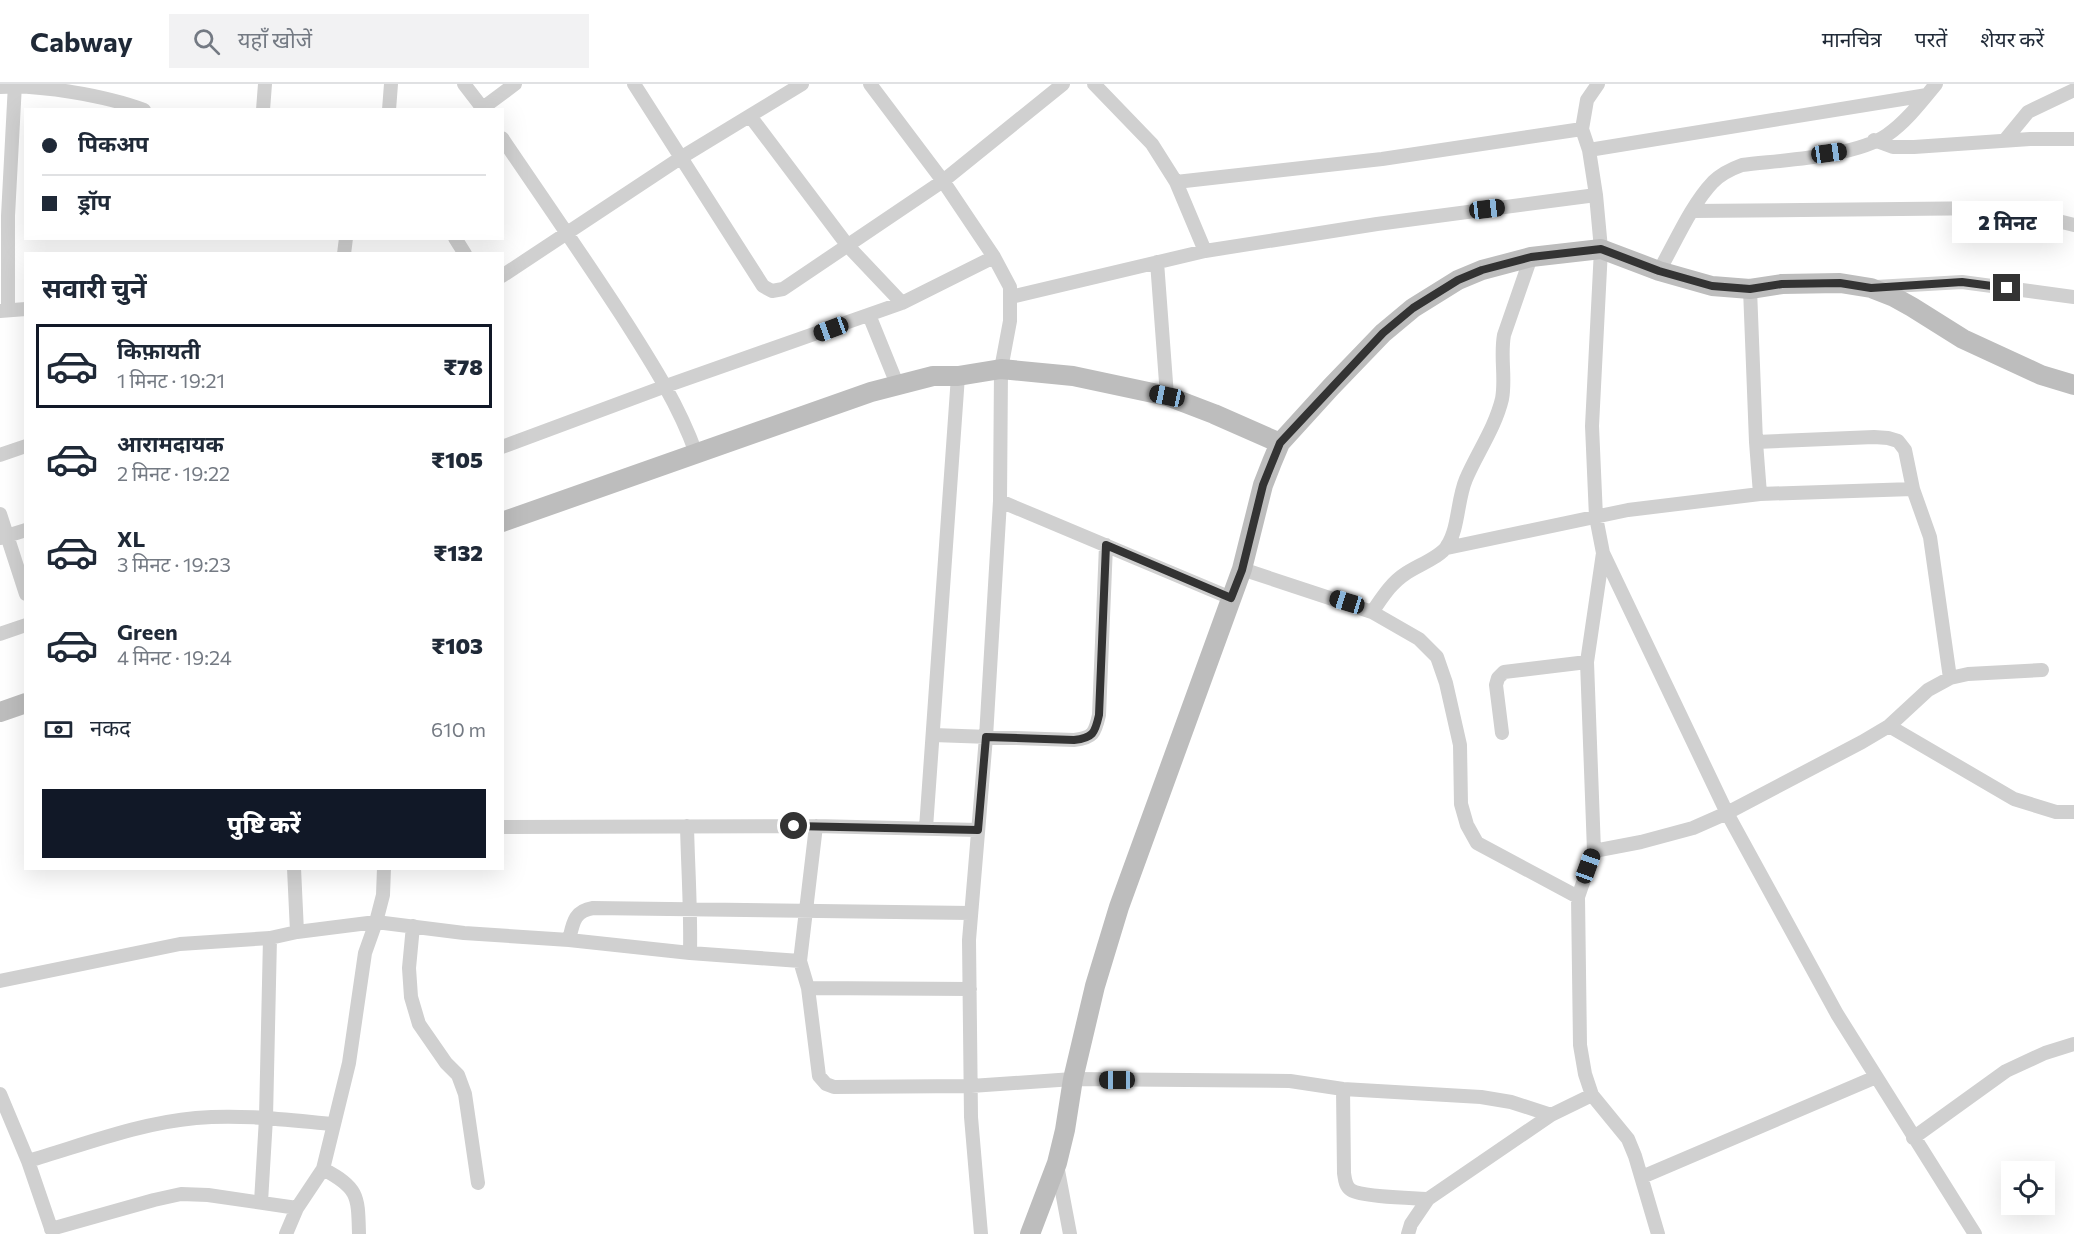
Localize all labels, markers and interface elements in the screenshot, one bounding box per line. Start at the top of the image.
search box [169,14,589,68]
text: Cabway [30,24,133,58]
icon: search [190,25,223,58]
text: यहाँ खोजें [238,26,312,53]
text: मानचित्र [1822,26,1882,51]
text: परतें [1915,26,1947,51]
text: शेयर करें [1980,26,2044,51]
text: पिकअप [78,130,149,157]
car [1810,142,1848,164]
text: ड्रॉप [78,188,111,215]
car [1468,198,1506,220]
callout: 2 मिनट [1952,201,2062,243]
text: 2 मिनट [1978,210,2037,234]
text: सवारी चुनें [42,271,147,304]
route end [1993,274,2020,301]
car [811,314,851,344]
text: किफ़ायती [117,337,201,364]
icon: car [45,339,99,393]
text: ₹78 [443,353,483,380]
text: 1 मिनट · 19:21 [117,368,225,392]
car [1148,383,1186,409]
text: आरामदायक [117,430,224,457]
icon: car [45,432,99,486]
text: ₹105 [431,446,483,473]
text: 2 मिनट · 19:22 [117,461,230,485]
icon: car [45,525,99,579]
text: XL [117,525,145,552]
text: ₹132 [433,539,483,566]
text: 3 मिनट · 19:23 [117,552,231,576]
car [1327,588,1367,616]
icon: car [45,618,99,672]
text: Green [117,618,178,645]
text: ₹103 [431,632,483,659]
text: 4 मिनट · 19:24 [117,645,232,669]
icon: cash [42,713,75,746]
text: नकद [90,714,131,741]
text: 610 m [431,717,486,741]
button: पुष्टि करें [42,789,486,858]
route start [780,812,807,839]
car [1573,846,1603,886]
car [1099,1071,1135,1089]
map controls [2001,1161,2055,1215]
button: locate [2001,1161,2055,1215]

